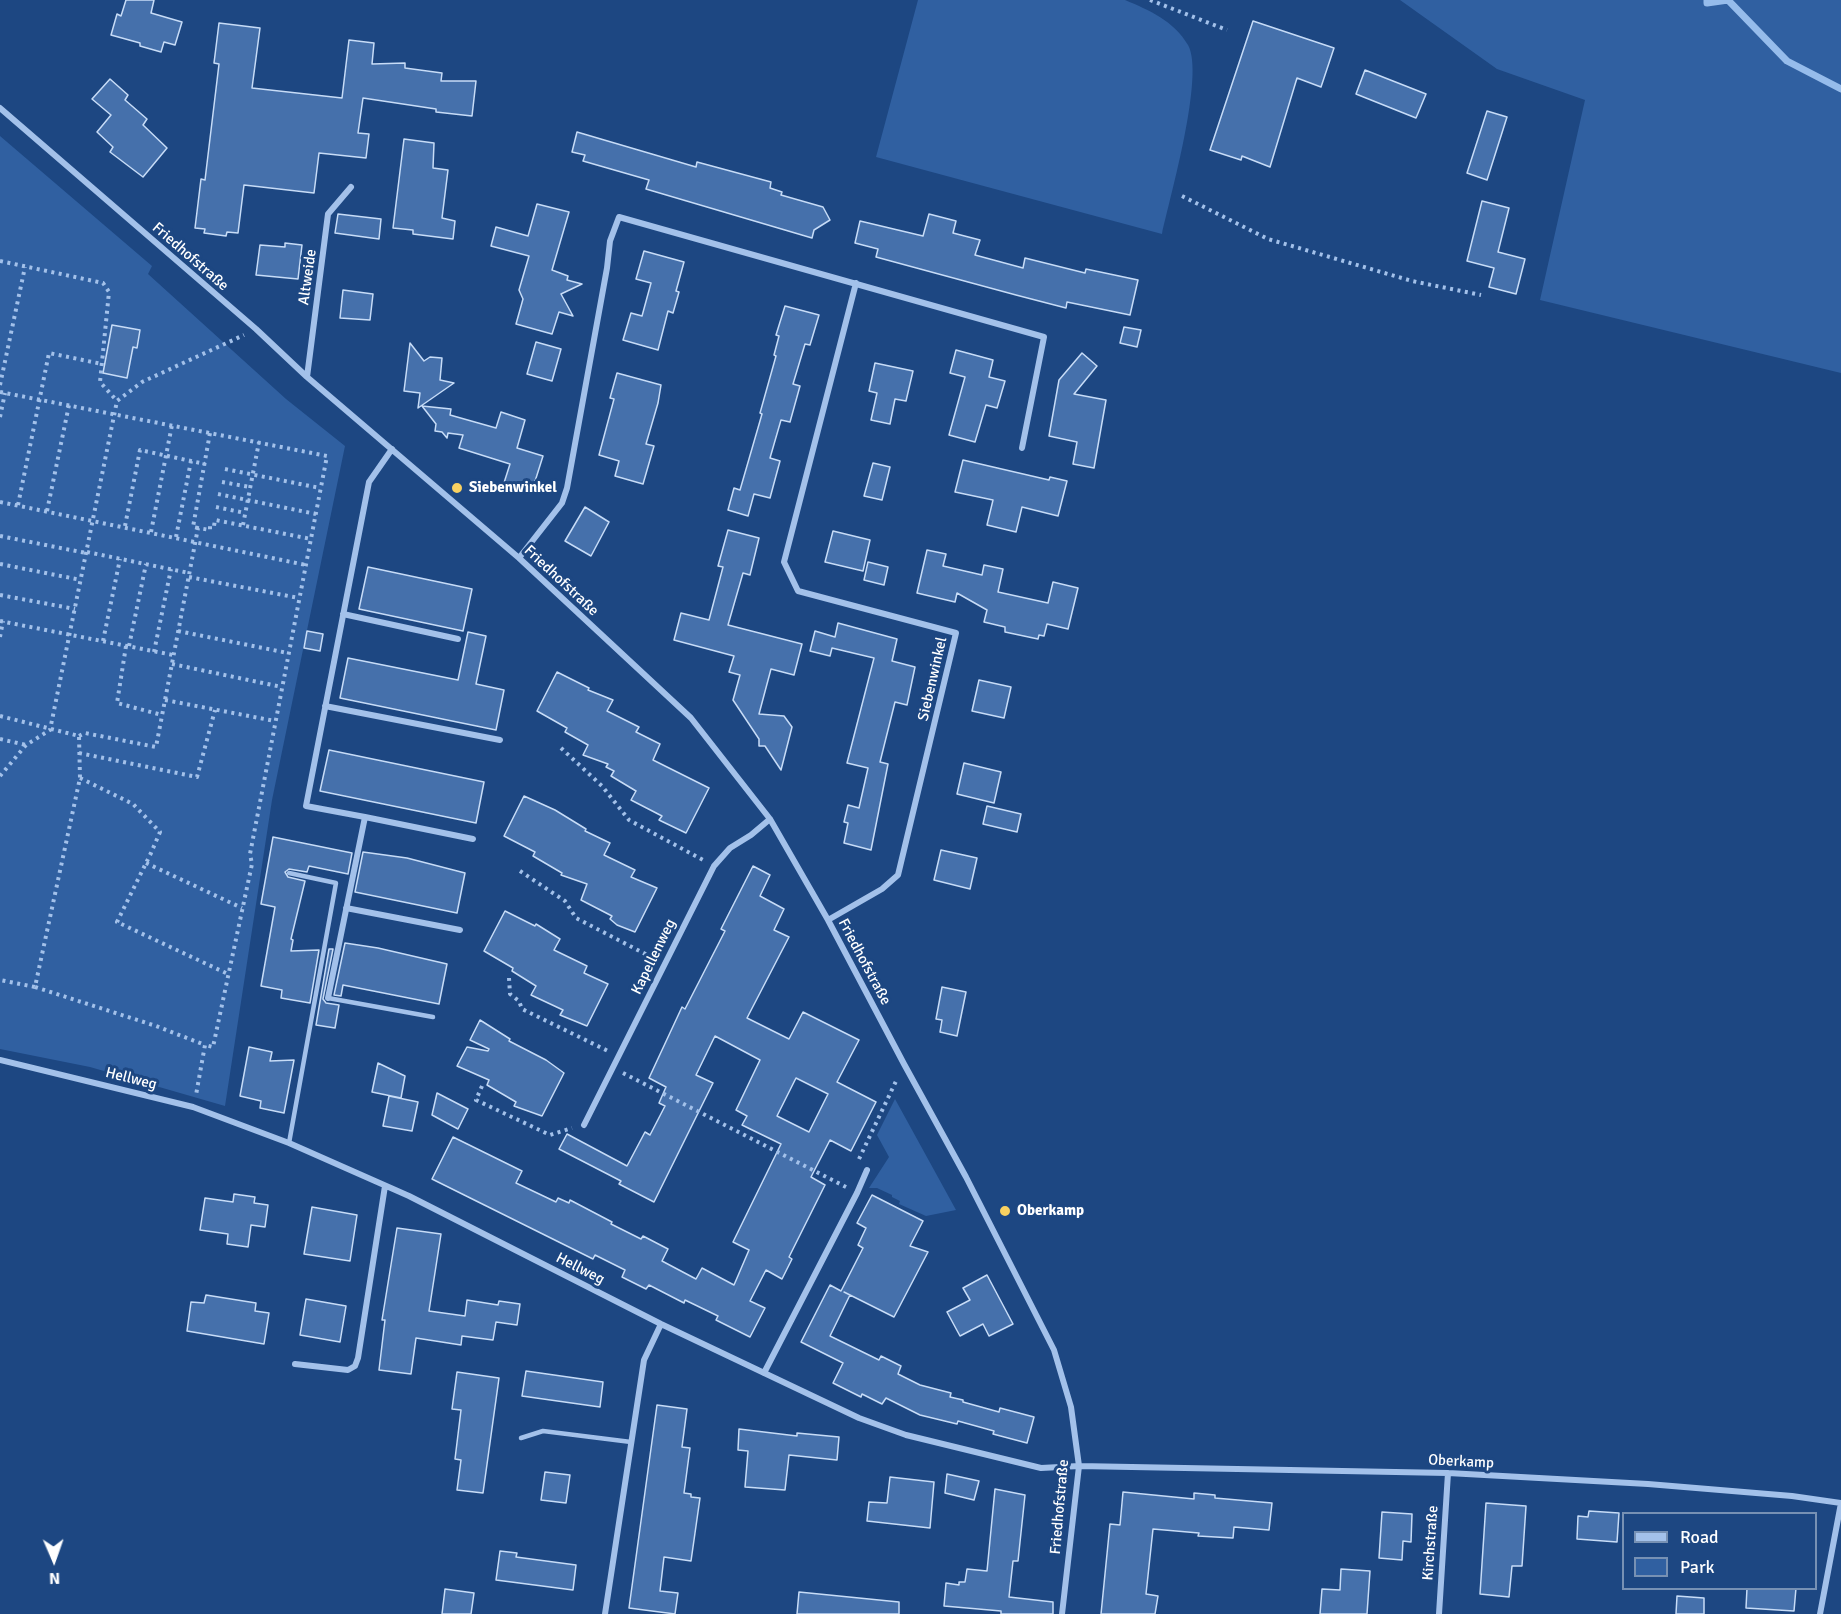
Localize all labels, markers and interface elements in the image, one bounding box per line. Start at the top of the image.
street label: Friedhofstraße [148,219,232,295]
street label: Altweide [295,248,321,306]
place label: Siebenwinkel [469,479,557,497]
marker: Siebenwinkel [450,481,464,495]
street label: Friedhofstraße [520,542,602,620]
street label: Siebenwinkel [915,635,951,723]
street label: Kapellenweg [628,916,680,998]
street label: Friedhofstraße [834,916,894,1008]
street label: Hellweg [103,1064,159,1094]
place label: Oberkamp [1017,1202,1084,1220]
marker: Oberkamp [998,1204,1012,1218]
street label: Hellweg [553,1249,607,1289]
street label: Oberkamp [1428,1451,1494,1473]
street label: Friedhofstraße [1047,1459,1073,1555]
street label: Kirchstraße [1419,1505,1443,1581]
legend [1622,1512,1817,1590]
text: Road [1680,1526,1719,1548]
north arrow [24,1530,84,1590]
text: Park [1680,1556,1715,1578]
text: N [49,1568,61,1588]

